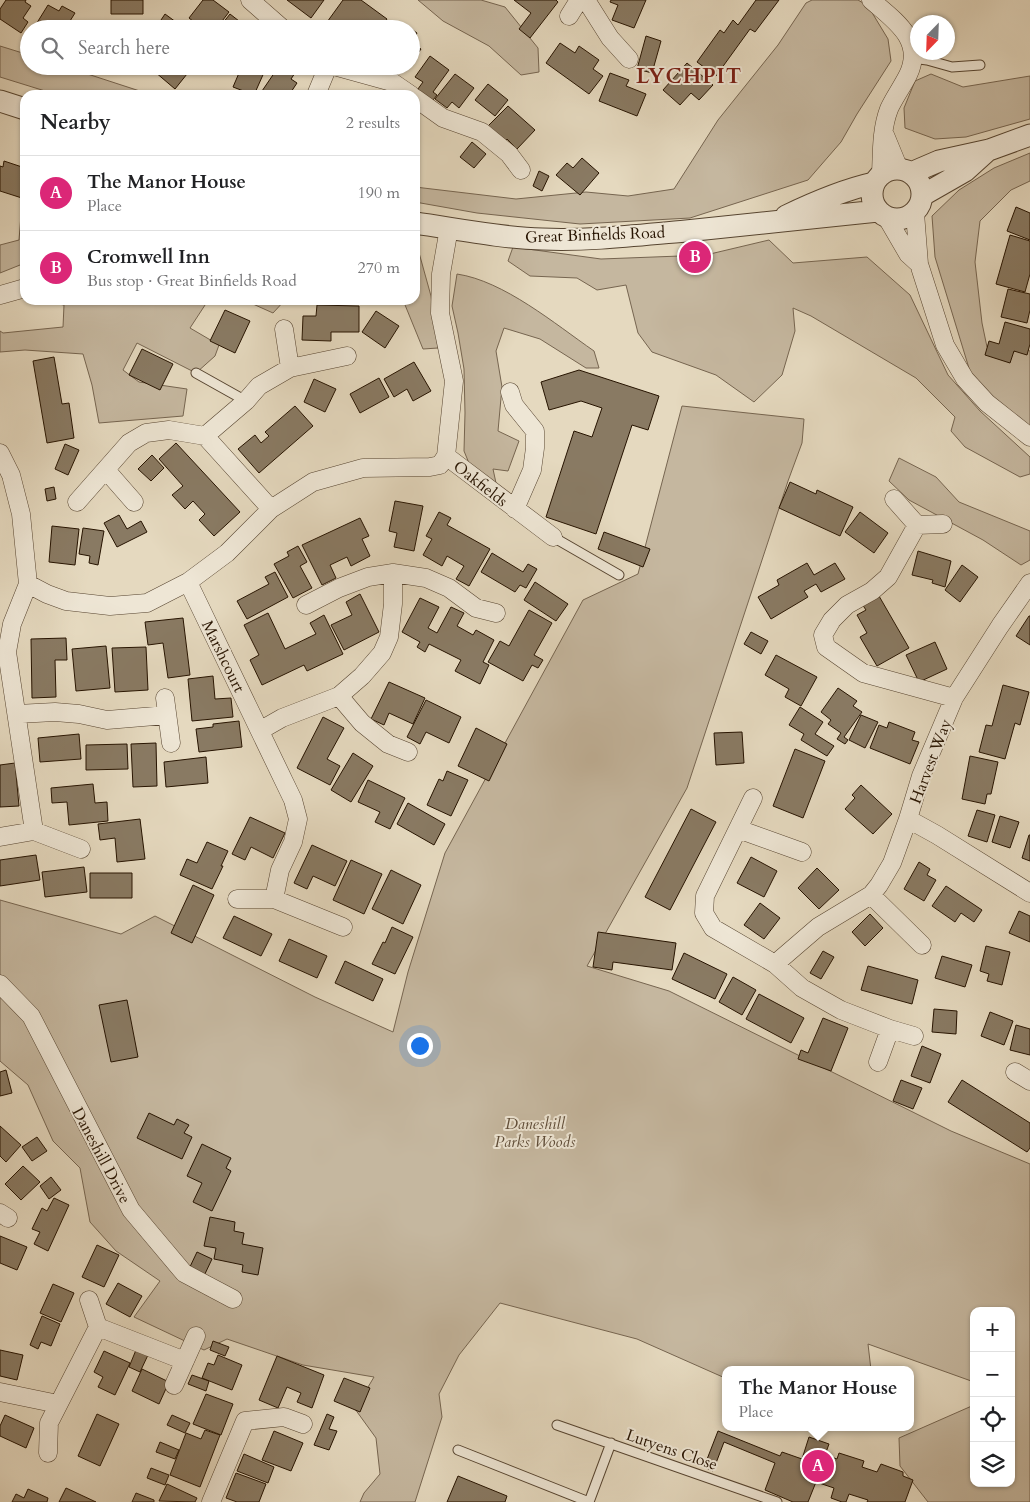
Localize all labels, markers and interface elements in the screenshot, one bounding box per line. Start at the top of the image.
north arrow [910,15,955,60]
search box [20,20,420,75]
icon: search [38,34,66,62]
text: Search here [78,35,170,61]
district label: LYCHPIT [636,62,742,91]
text: Nearby [40,108,111,137]
text: 2 results [346,112,400,134]
text: The Manor House [87,169,246,195]
text: A [50,182,62,204]
text: 190 m [358,182,400,204]
text: Place [87,195,122,217]
street label: Great Binfields Road [525,222,666,248]
pin: B [679,238,711,276]
text: Cromwell Inn [87,244,210,270]
text: B [50,257,62,279]
text: 270 m [358,257,400,279]
text: Bus stop · Great Binfields Road [87,270,297,292]
street label: Oakfields [449,456,512,512]
street label: Marshcourt [196,617,250,696]
street label: Harvest Way [905,715,957,807]
your location [407,1033,433,1059]
street label: Daneshill Drive [67,1103,136,1207]
park label: Daneshill Parks Woods [494,1113,576,1153]
map controls [970,1307,1015,1487]
button: + [970,1307,1015,1352]
button: − [970,1352,1015,1397]
popup [722,1366,914,1431]
text: The Manor House [738,1375,898,1401]
button: locate [970,1397,1015,1442]
text: Place [738,1401,774,1423]
street label: Lutyens Close [623,1424,720,1476]
button: layers [970,1442,1015,1487]
pin: A [802,1447,834,1485]

